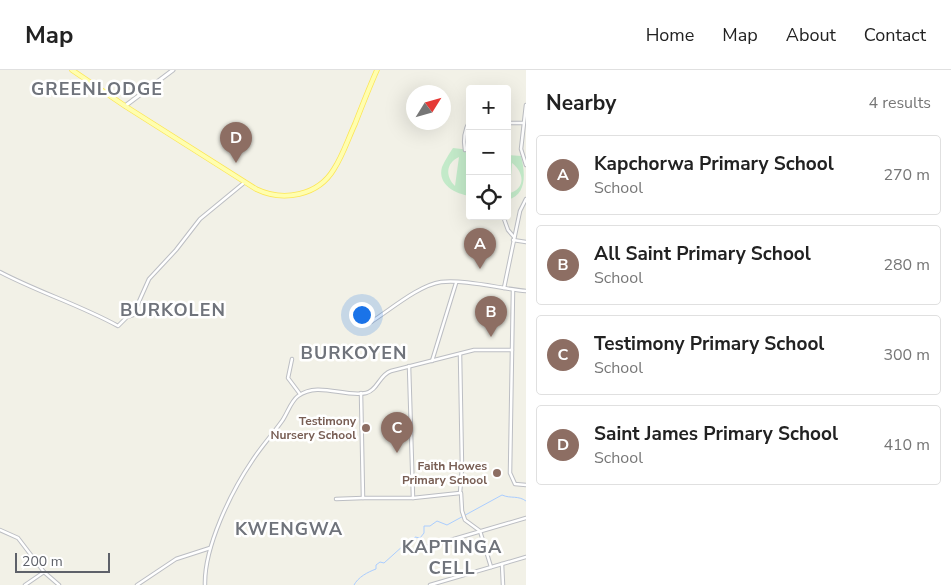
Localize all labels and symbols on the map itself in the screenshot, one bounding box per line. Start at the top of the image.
district label: GREENLODGE [31,77,163,101]
north arrow [406,85,451,130]
pin: D [220,122,252,163]
pin: A [464,228,496,269]
pin: B [475,296,507,337]
district label: BURKOLEN [120,298,226,322]
your location [349,302,375,328]
district label: BURKOYEN [301,341,407,365]
pin: C [381,412,413,453]
place label: Testimony Nursery School [271,413,357,443]
marker: Testimony Nursery School [360,422,372,434]
place label: Faith Howes Primary School [402,458,487,488]
marker: Faith Howes Primary School [491,467,503,479]
district label: KWENGWA [235,517,343,541]
district label: KAPTINGA CELL [402,535,502,580]
scale bar [15,550,110,573]

